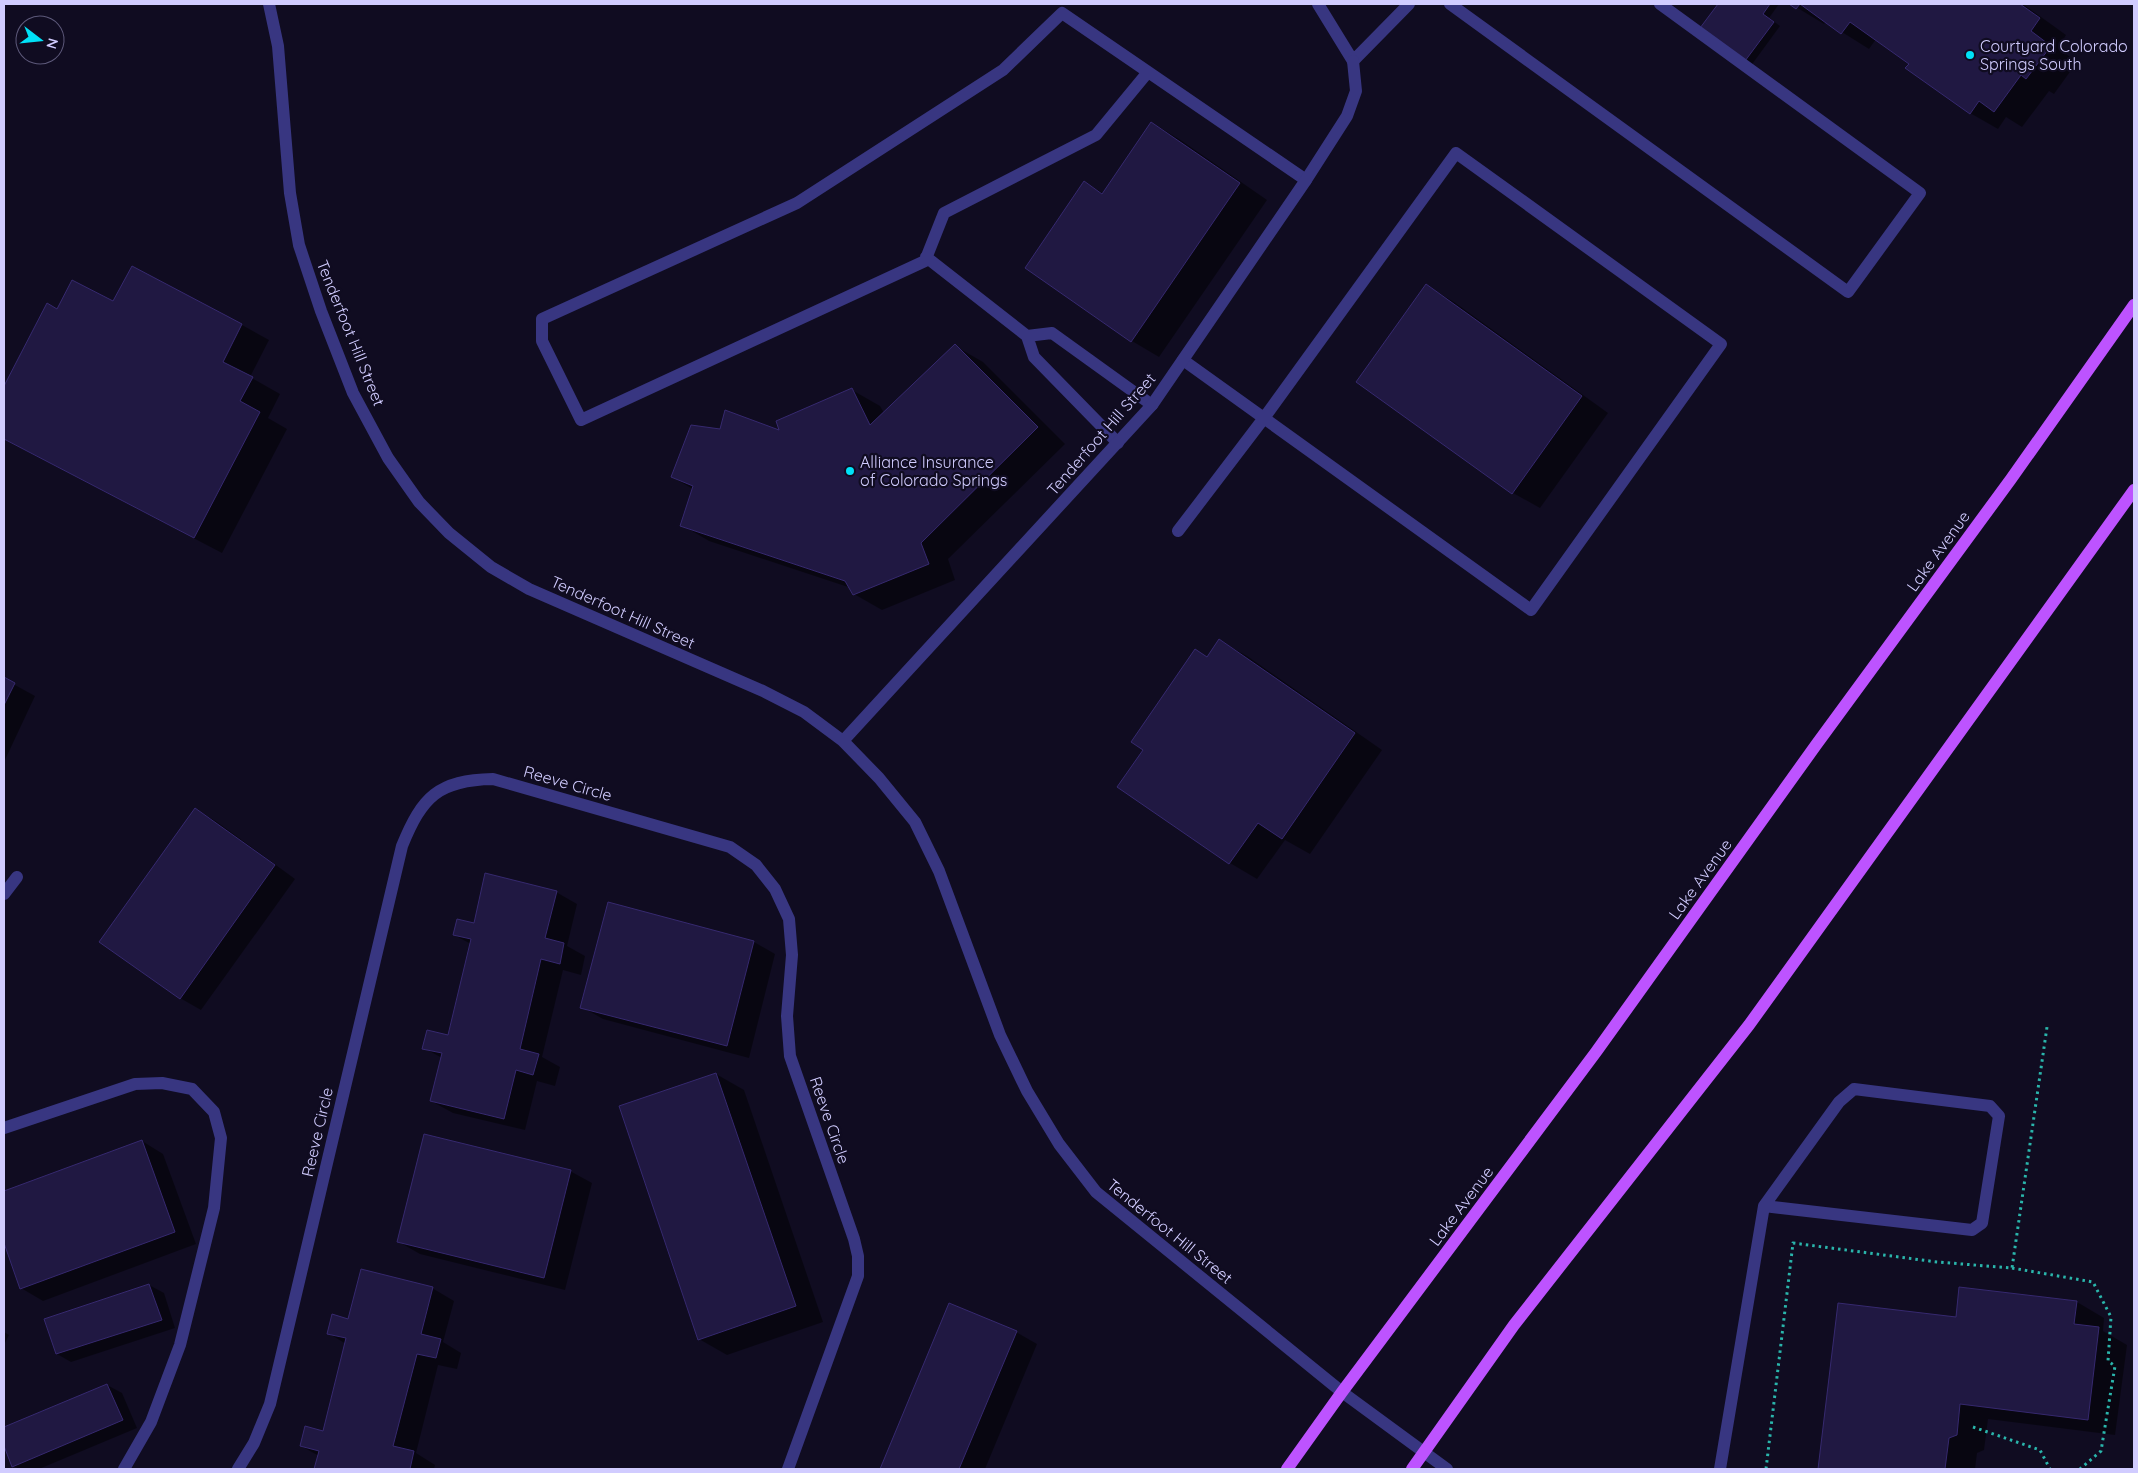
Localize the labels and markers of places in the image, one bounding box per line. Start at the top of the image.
place label: Courtyard Colorado Springs South [1980,36,2128,74]
marker: Courtyard Colorado Springs South [1964,49,1976,61]
place label: Alliance Insurance of Colorado Springs [860,452,1007,490]
marker: Alliance Insurance of Colorado Springs [844,465,856,477]

